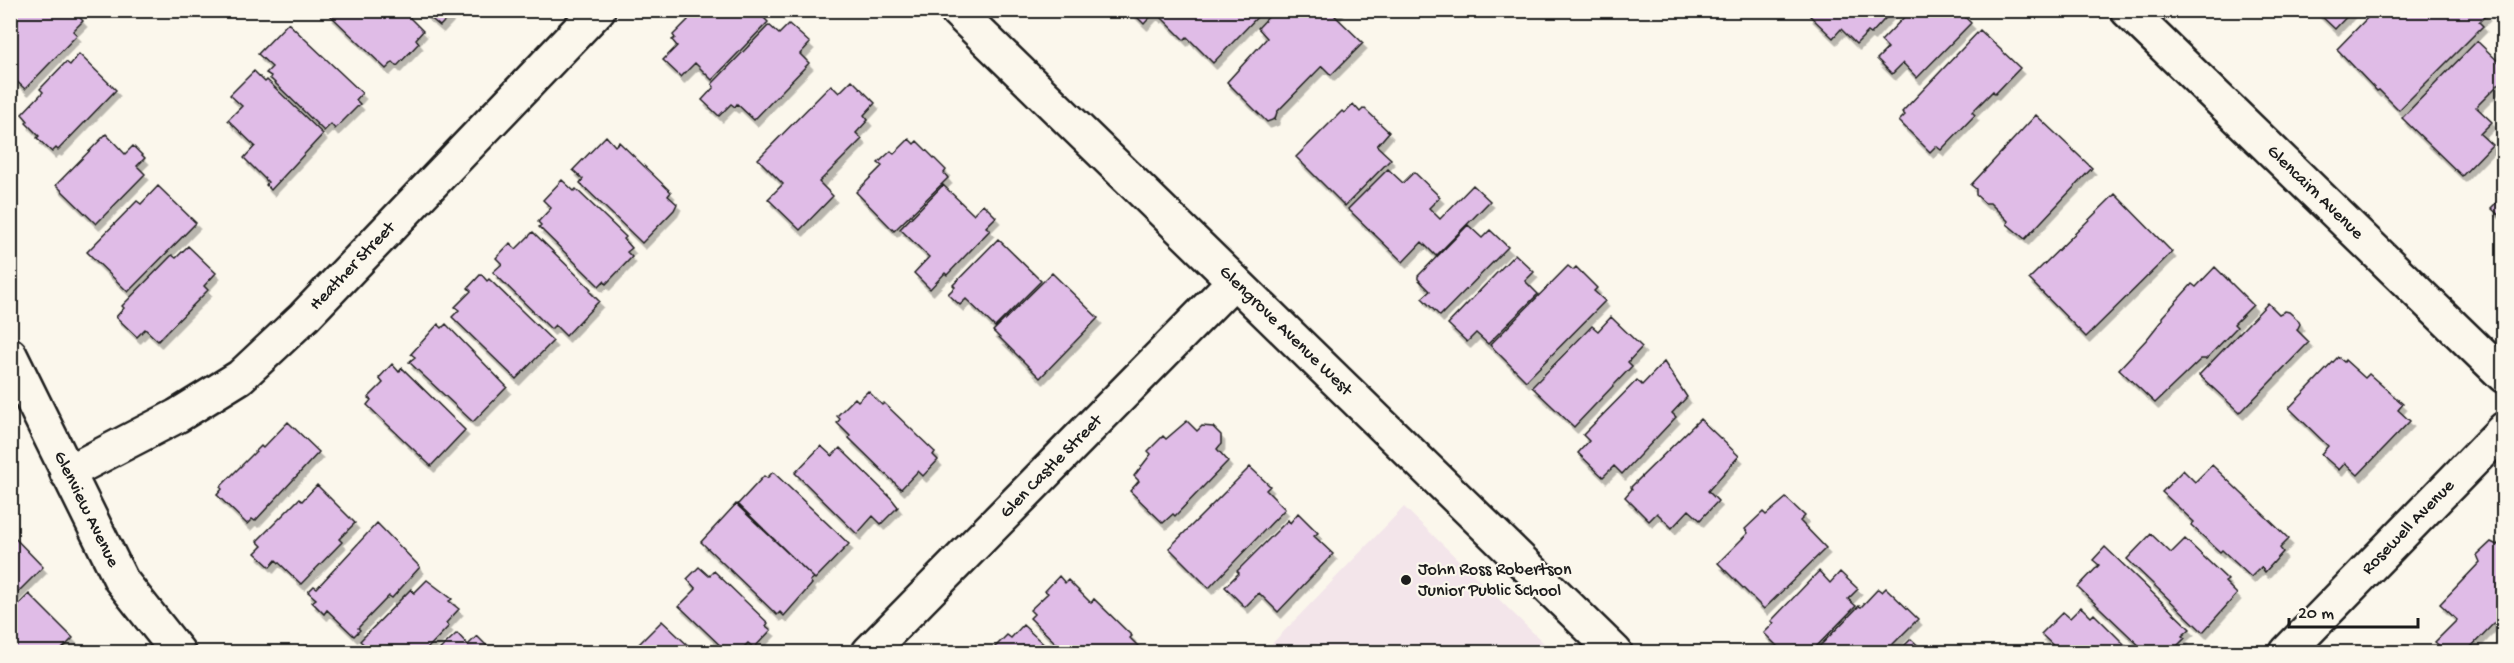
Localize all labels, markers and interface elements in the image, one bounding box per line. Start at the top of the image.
street label: Glencairn Avenue [2262,141,2368,245]
street label: Heather Street [305,216,401,315]
street label: Glengrove Avenue West [1215,261,1358,402]
street label: Glen Castle Street [996,409,1108,523]
street label: Glenview Avenue [49,448,124,571]
street label: Rosewell Avenue [2357,475,2460,579]
place label: John Ross Robertson Junior Public School [1418,560,1572,602]
marker: John Ross Robertson Junior Public School [1399,573,1413,587]
scale bar [2289,591,2418,629]
text: 20 m [2298,604,2334,625]

